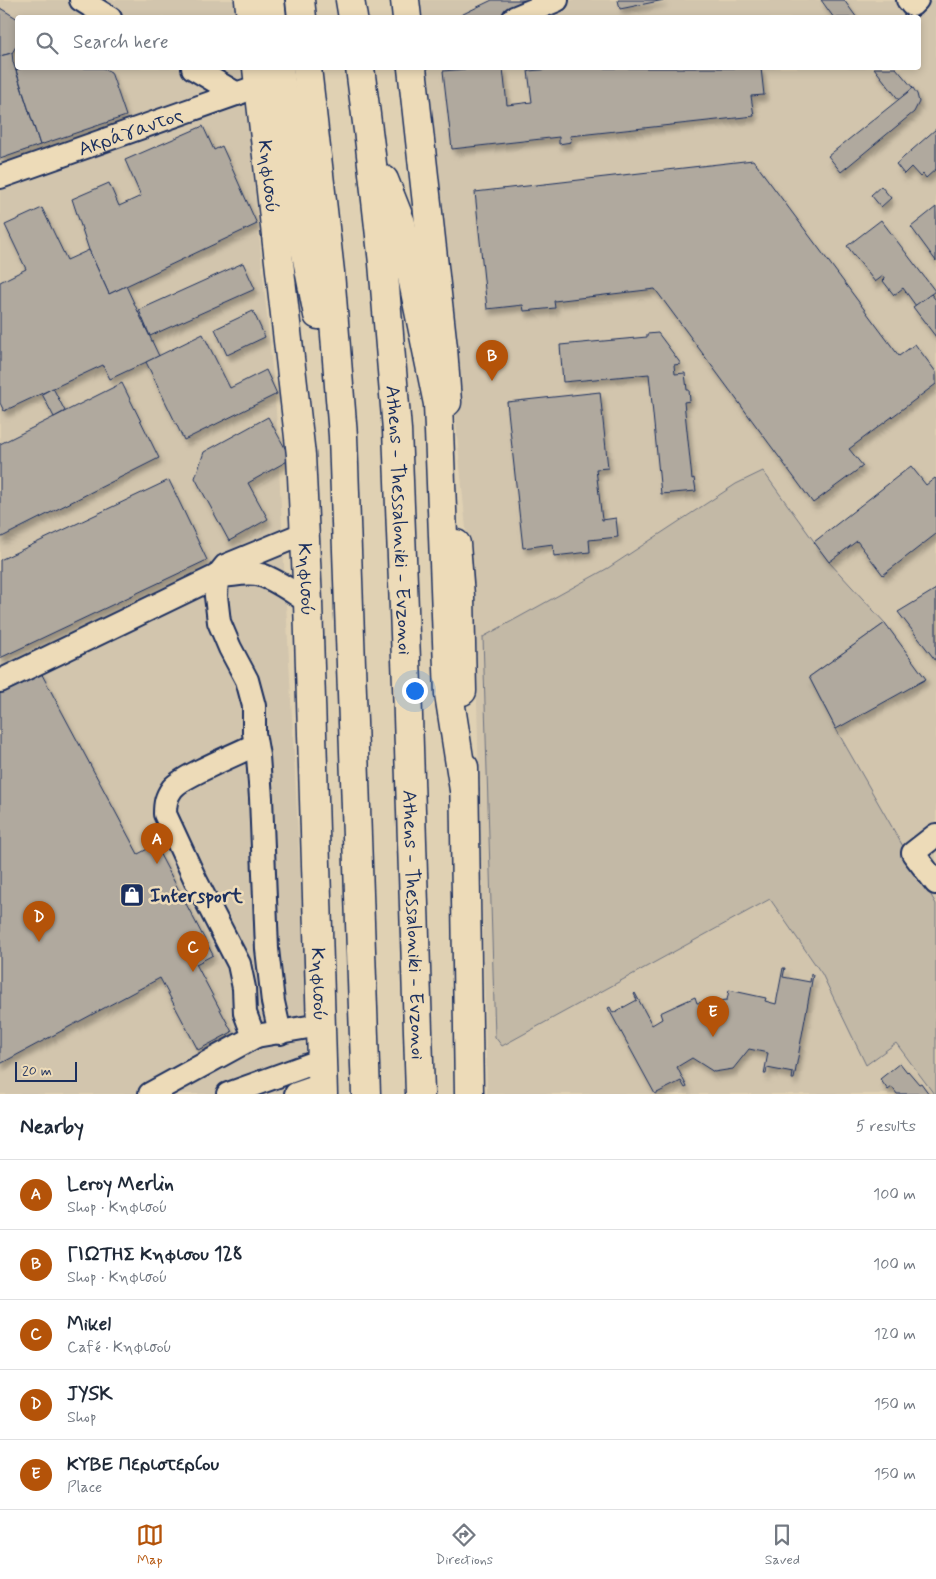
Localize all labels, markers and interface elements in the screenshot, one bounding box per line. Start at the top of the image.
search box [15,15,921,70]
icon: search [33,29,61,57]
text: Search here [73,30,169,55]
street label: Ακράγαντος [75,102,187,164]
street label: Κηφισού [250,139,285,214]
pin: B [476,340,508,381]
street label: Athens - Thessaloniki - Evzonoi [378,384,418,656]
street label: Κηφισού [290,542,320,616]
your location [402,678,428,704]
street label: Athens - Thessaloniki - Evzonoi [395,789,431,1060]
pin: A [141,823,173,864]
shop icon: Intersport [119,882,145,908]
place label: Intersport [150,883,244,910]
pin: D [23,901,55,942]
pin: C [177,931,209,972]
street label: Κηφισού [304,947,333,1021]
pin: E [697,996,729,1037]
scale bar [15,1059,78,1082]
text: 20 m [22,1062,52,1080]
text: Nearby [20,1113,84,1141]
text: 5 results [856,1116,916,1137]
text: Leroy Merlin [67,1172,174,1197]
text: A [31,1184,41,1205]
text: 100 m [873,1184,916,1205]
text: Shop · Κηφισού [67,1197,167,1218]
text: ΓΙΩΤΗΣ Κηφισου 128 [67,1242,243,1267]
text: B [31,1254,41,1275]
text: 100 m [873,1254,916,1275]
text: Shop · Κηφισού [67,1267,167,1288]
text: Mikel [67,1312,111,1337]
text: C [30,1324,42,1345]
text: 120 m [874,1324,916,1345]
text: Café · Κηφισού [67,1337,172,1358]
text: JYSK [67,1382,113,1407]
text: D [30,1394,42,1415]
text: 150 m [874,1394,916,1415]
text: Shop [67,1407,96,1428]
text: ΚΥΒΕ Περιστερίου [67,1452,219,1477]
text: E [31,1464,41,1485]
text: 150 m [874,1464,916,1485]
text: Place [67,1477,102,1498]
tab: Map [136,1521,164,1569]
tab: Directions [436,1521,493,1569]
tab: Saved [765,1521,800,1569]

